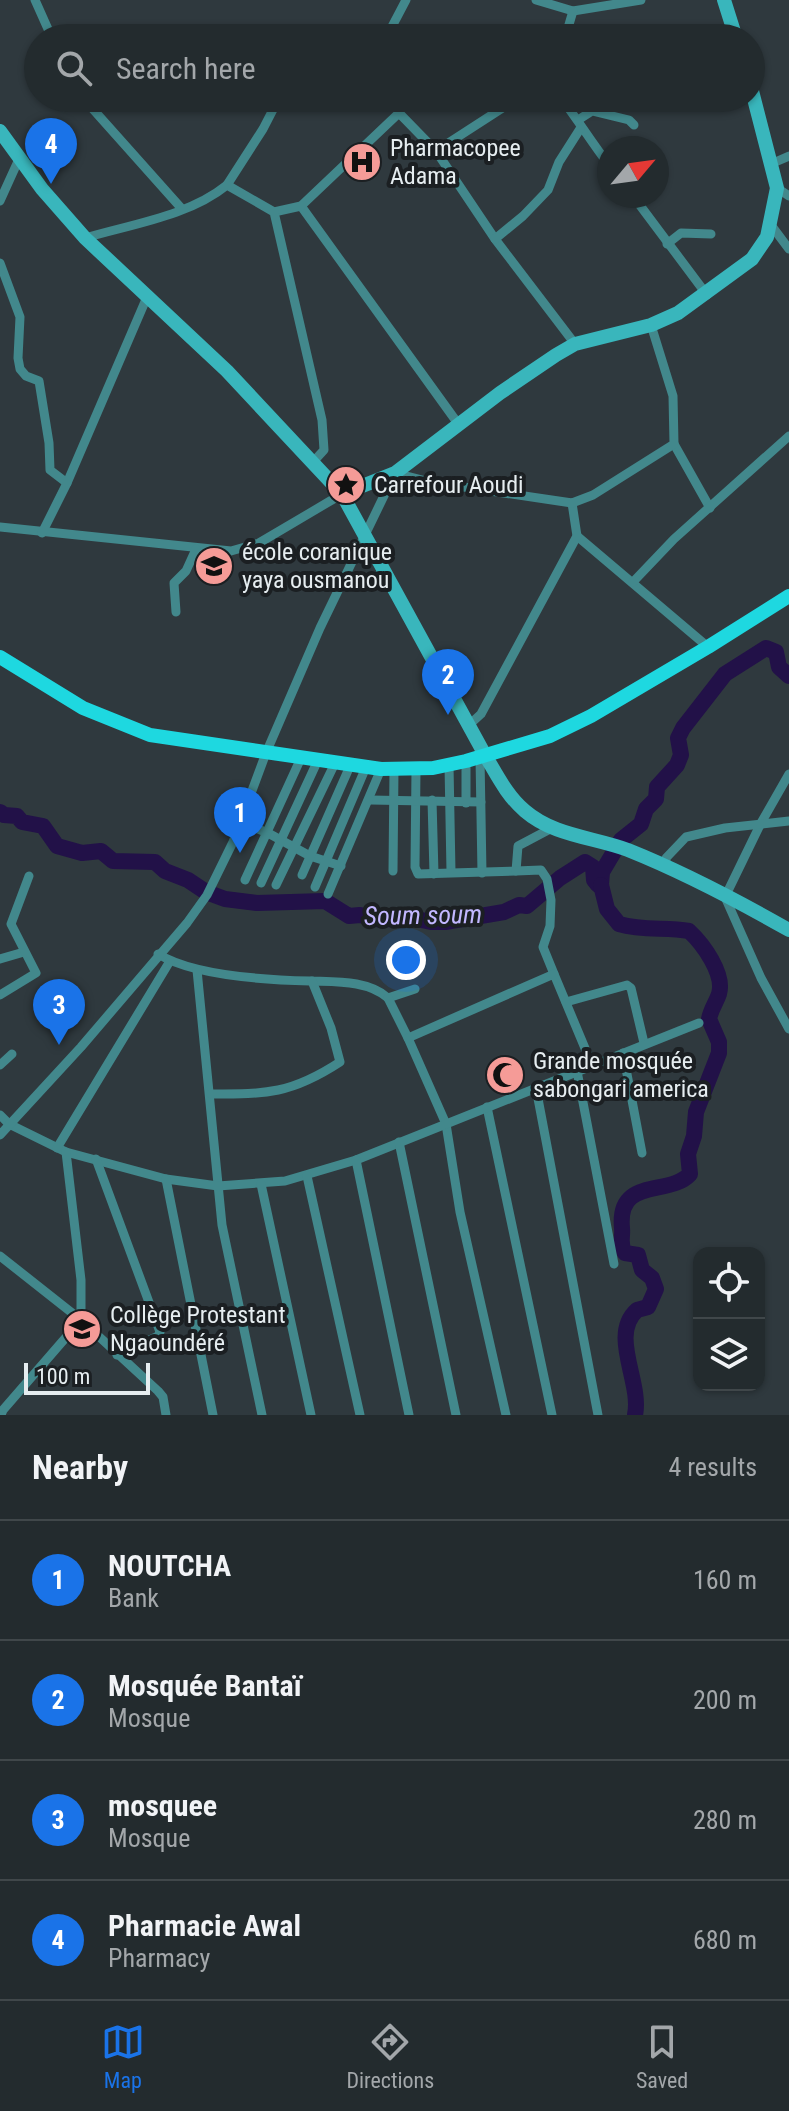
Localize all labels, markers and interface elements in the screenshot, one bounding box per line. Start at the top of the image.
search box [24,24,765,112]
icon: search [52,46,96,90]
text: Search here [116,51,256,86]
pin: 4 [25,118,77,184]
place label: Pharmacopee Adama [390,134,521,190]
north arrow [597,136,669,208]
hospital icon: Pharmacopee Adama [341,141,383,183]
place icon: Carrefour Aoudi [325,464,367,506]
place label: Carrefour Aoudi [374,471,524,499]
place label: école coranique yaya ousmanou [242,538,392,594]
school or university icon: école coranique yaya ousmanou [193,545,235,587]
pin: 2 [422,649,474,715]
pin: 1 [214,787,266,853]
water label: Soum soum [364,899,482,931]
your location [386,940,426,980]
pin: 3 [33,979,85,1045]
place label: Grande mosquée sabongari america [533,1047,709,1103]
mosque icon: Grande mosquée sabongari america [484,1054,526,1096]
map controls [693,1247,765,1391]
button: locate [693,1247,765,1319]
place label: Collège Protestant Ngaoundéré [110,1301,286,1357]
school or university icon: Collège Protestant Ngaoundéré [61,1308,103,1350]
button: layers [693,1319,765,1391]
scale bar [24,1359,150,1395]
text: 100 m [36,1364,90,1389]
text: Nearby [32,1447,128,1487]
text: 4 results [668,1452,757,1482]
text: NOUTCHA [108,1548,231,1583]
text: 1 [51,1565,65,1595]
text: 160 m [693,1565,757,1595]
text: Bank [108,1583,159,1613]
text: Mosquée Bantaï [108,1668,302,1703]
text: 2 [51,1685,65,1715]
text: 200 m [693,1685,757,1715]
text: Mosque [108,1703,190,1733]
text: mosquee [108,1788,217,1823]
text: 3 [51,1805,65,1835]
text: 280 m [693,1805,757,1835]
text: Mosque [108,1823,190,1853]
text: Pharmacie Awal [108,1908,301,1943]
text: 4 [51,1925,65,1955]
text: 680 m [693,1925,757,1955]
text: Pharmacy [108,1943,210,1973]
tab: Map [101,2020,145,2093]
tab: Directions [346,2020,434,2093]
tab: Saved [636,2020,688,2093]

